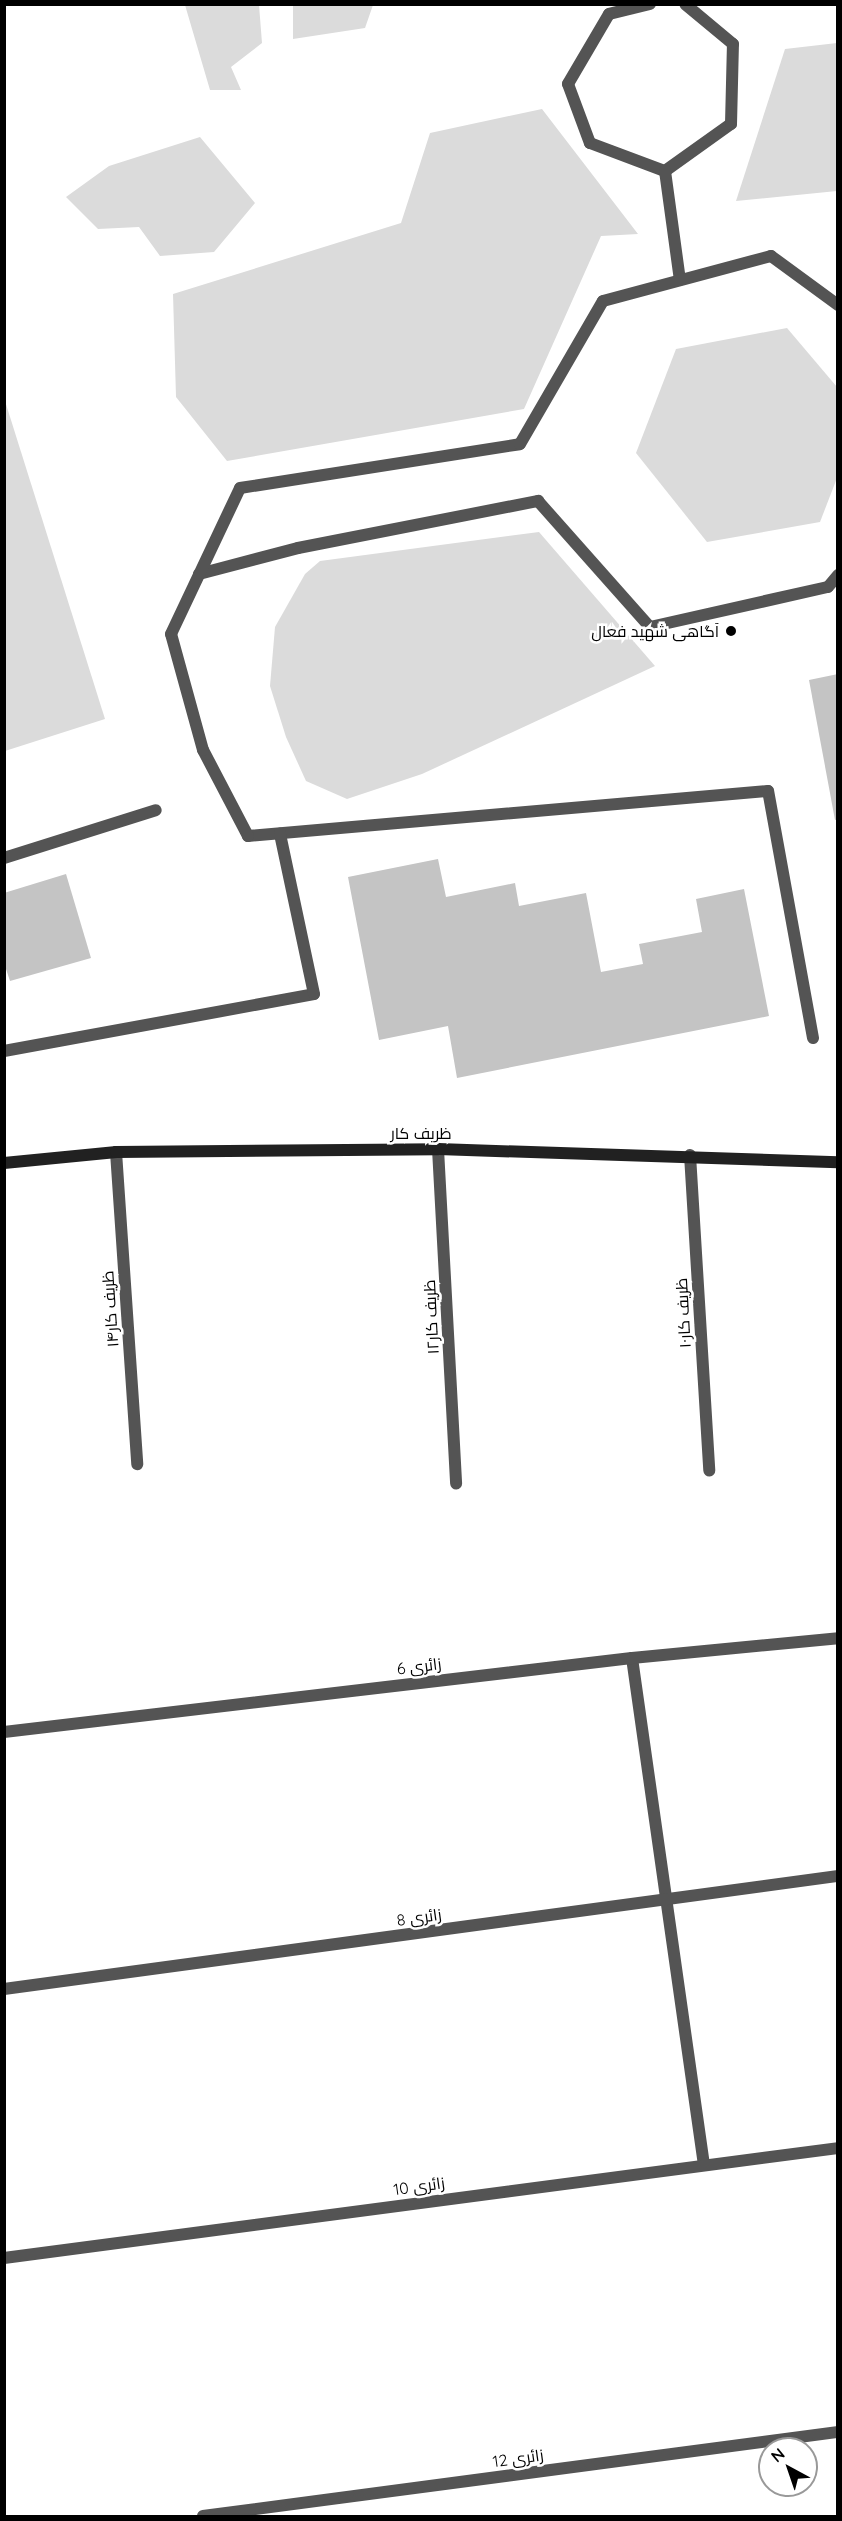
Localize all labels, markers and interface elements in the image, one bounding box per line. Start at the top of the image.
place label: آگاهی شهید فعال [591,621,719,641]
marker: آگاهی شهید فعال [724,624,738,638]
street label: ظریف کار [390,1123,452,1143]
street label: ظریف کار۱۴ [98,1270,122,1348]
street label: ظریف کار۱۰ [672,1278,694,1348]
street label: ظریف کار۱۲ [419,1279,443,1355]
street label: 6 زائری [396,1654,442,1678]
street label: 8 زائری [395,1904,443,1930]
street label: 10 زائری [392,2173,446,2199]
north arrow [758,2437,818,2497]
text: N [767,2443,789,2466]
street label: 12 زائری [491,2445,545,2471]

